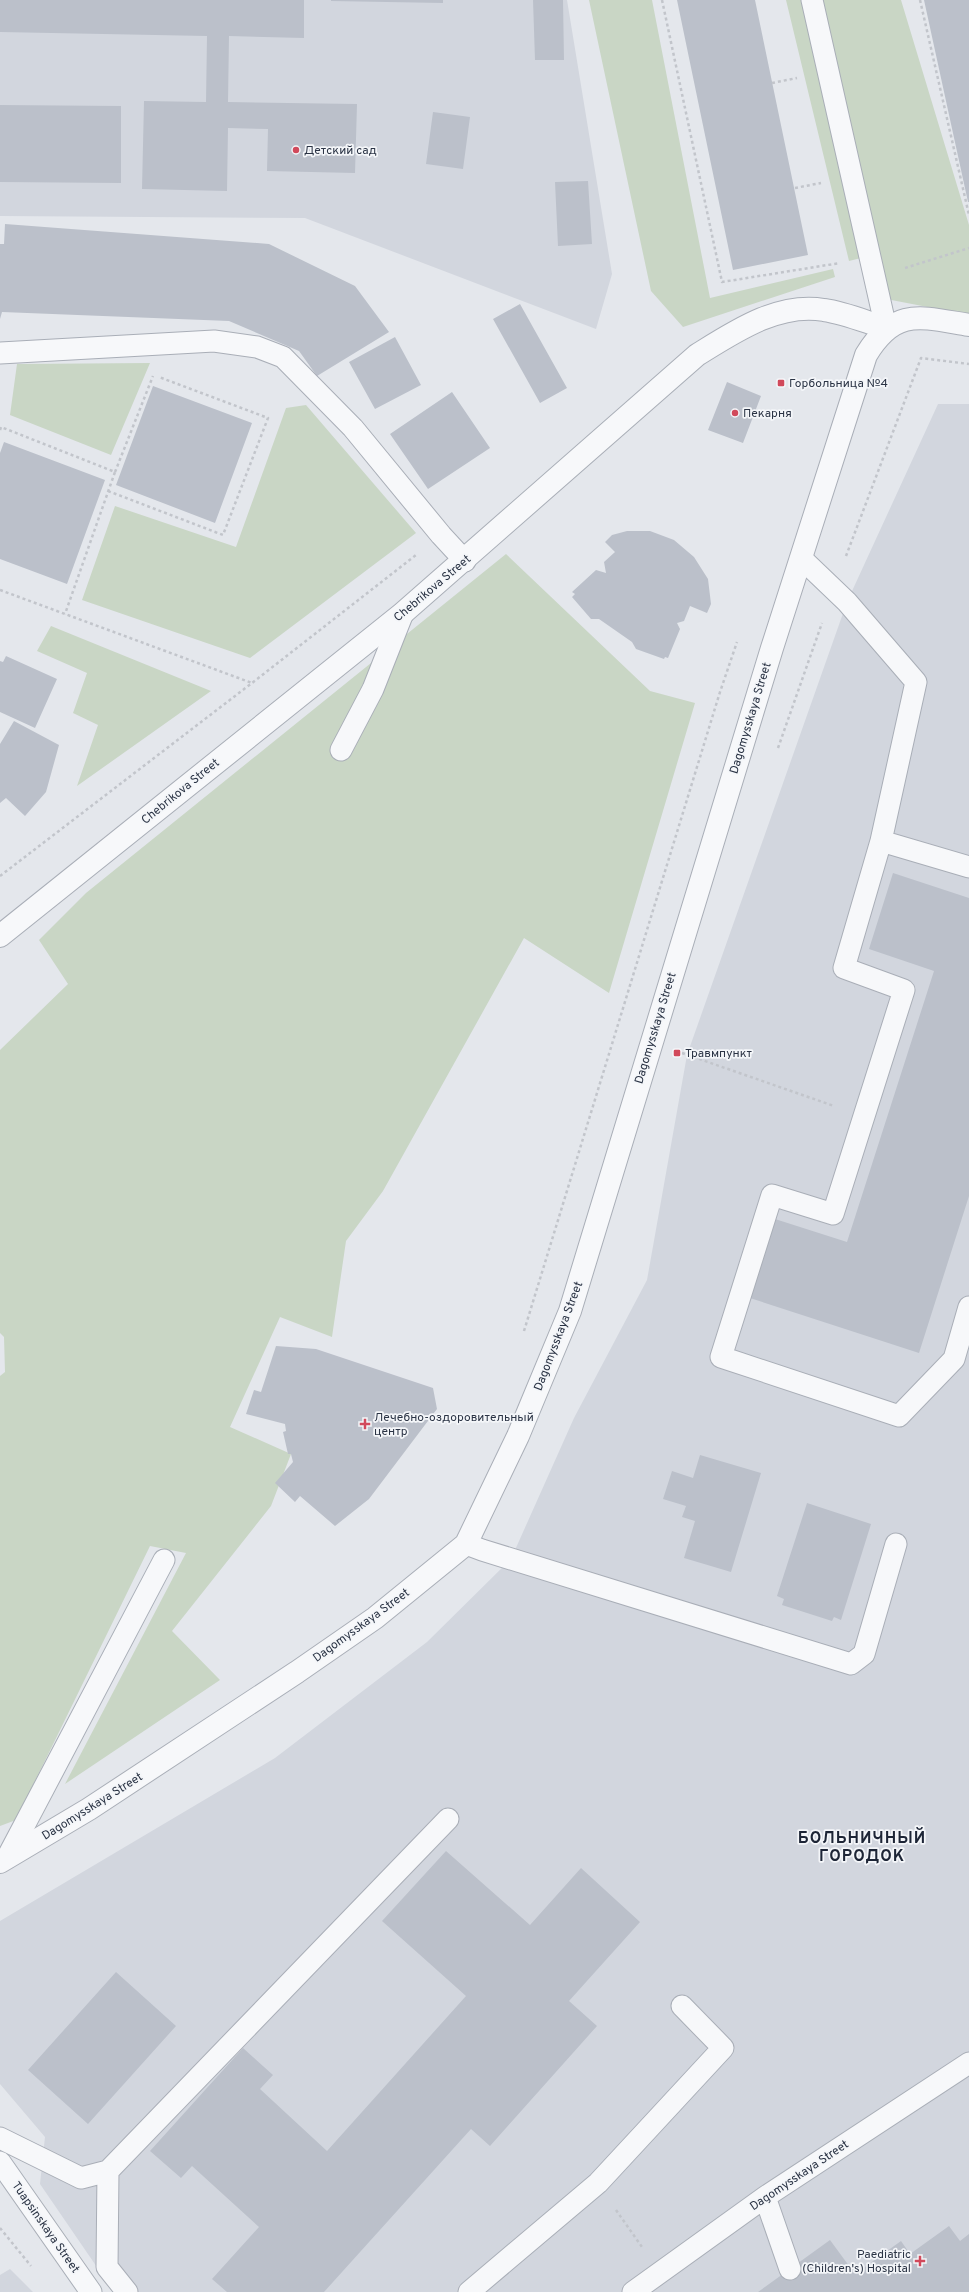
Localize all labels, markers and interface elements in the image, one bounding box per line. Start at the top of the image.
place label: Детский сад [304,143,377,159]
marker: Детский сад [291,145,301,155]
place label: Горбольница №4 [789,376,888,392]
marker: Горбольница №4 [776,378,786,388]
place label: Пекарня [743,406,792,422]
marker: Пекарня [730,408,740,418]
street label: Chebrikova Street [391,552,475,626]
street label: Dagomysskaya Street [726,661,776,776]
street label: Chebrikova Street [138,755,223,828]
street label: Dagomysskaya Street [631,971,681,1086]
place label: Травмпункт [685,1046,753,1062]
marker: Травмпункт [672,1048,682,1058]
street label: Dagomysskaya Street [531,1279,587,1393]
place label: Лечебно-оздоровительный центр [374,1410,534,1440]
marker: Лечебно-оздоровительный центр [359,1418,371,1430]
street label: Dagomysskaya Street [310,1585,413,1666]
street label: Dagomysskaya Street [39,1769,146,1844]
district label: БОЛЬНИЧНЫЙ ГОРОДОК [798,1827,926,1867]
street label: Dagomysskaya Street [747,2137,852,2215]
street label: Tuapsinskaya Street [8,2179,83,2276]
place label: Paediatric (Children's) Hospital [802,2247,911,2277]
marker: Paediatric (Children's) Hospital [914,2255,926,2267]

